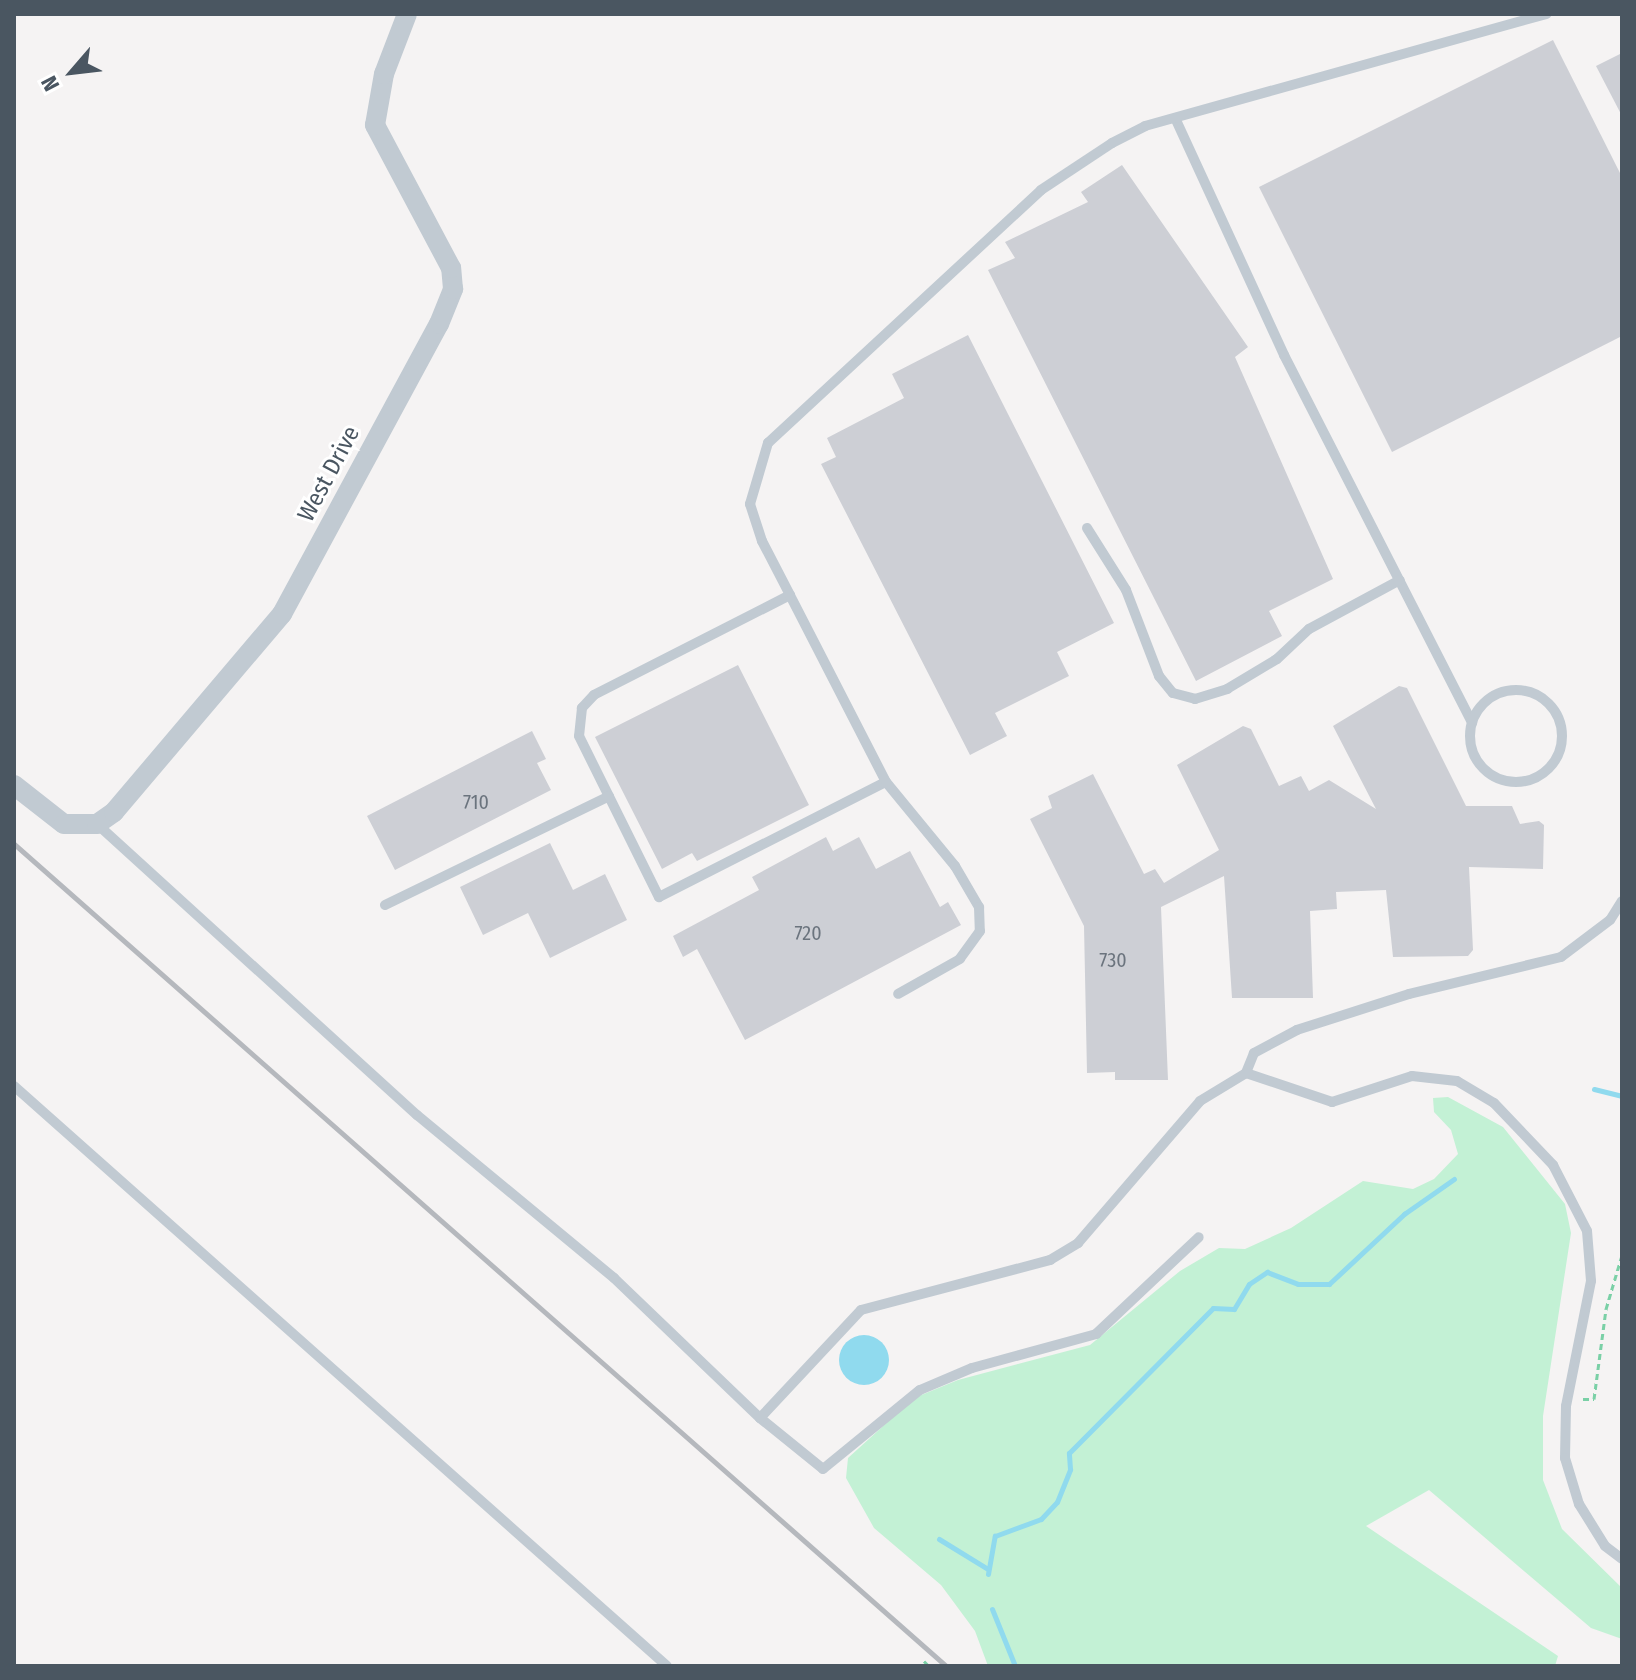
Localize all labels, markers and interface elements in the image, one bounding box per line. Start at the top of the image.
north arrow [32,32,112,112]
text: N [35,71,65,96]
street label: West Drive [292,421,366,527]
house number: 710 [463,790,489,814]
house number: 720 [794,921,822,945]
house number: 730 [1099,948,1127,972]

